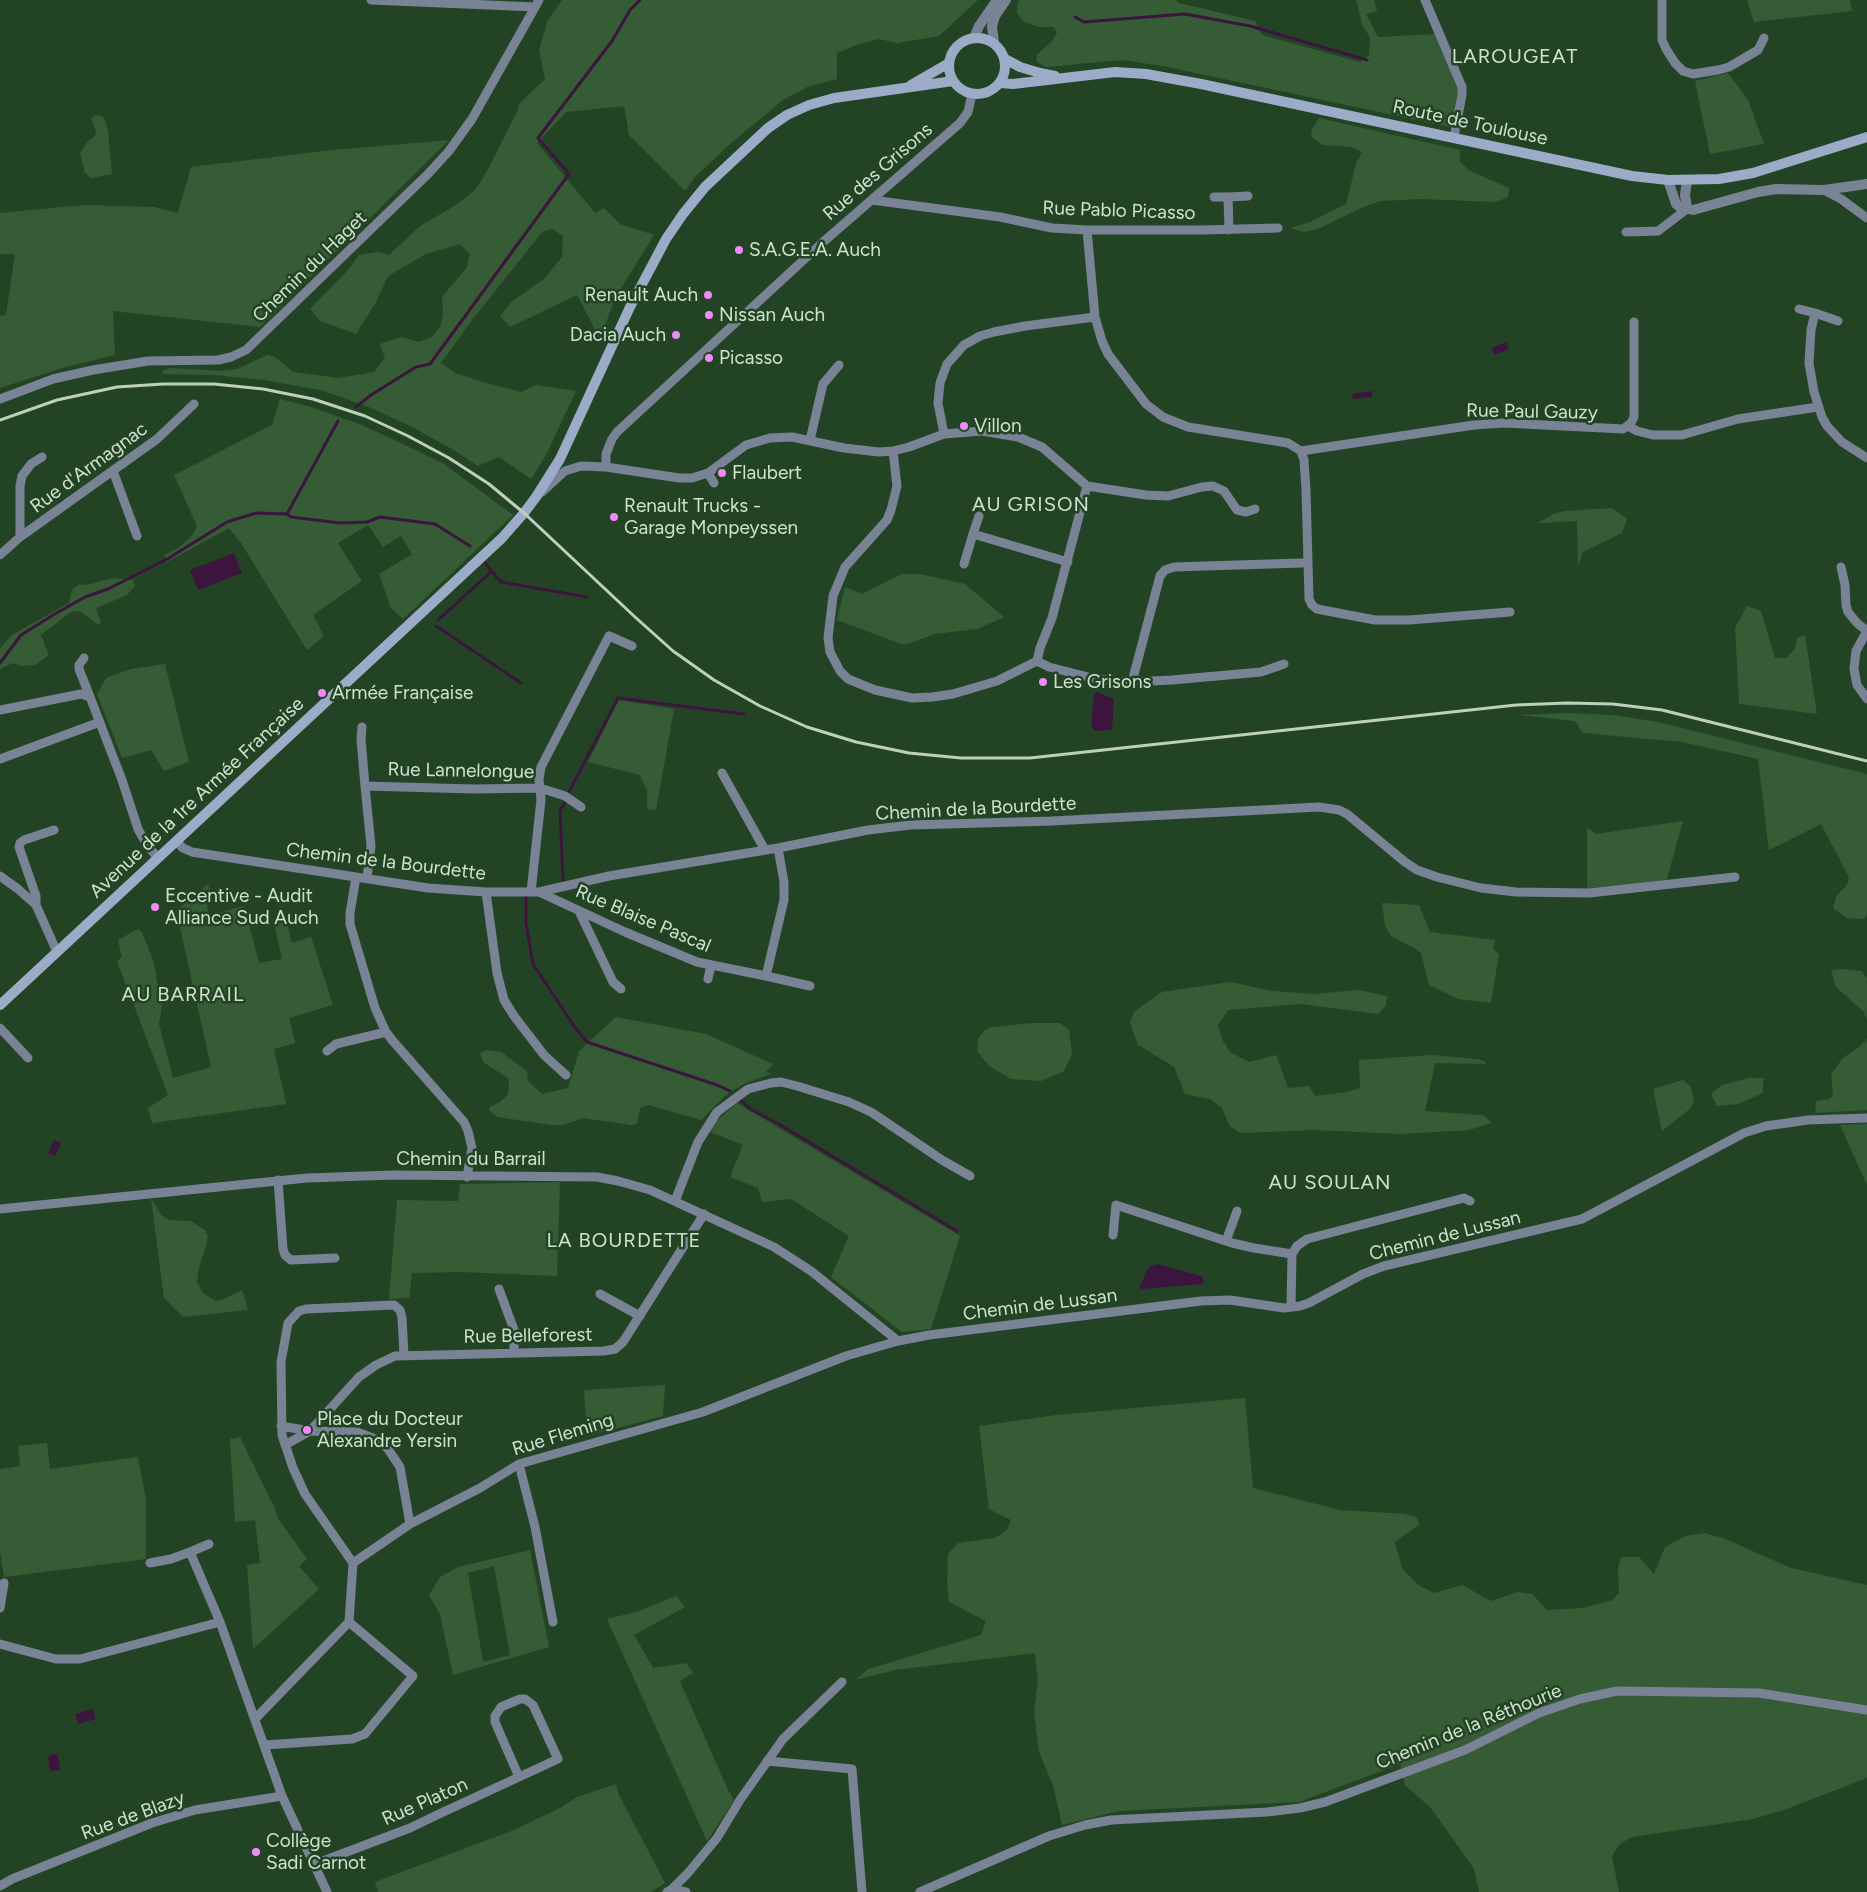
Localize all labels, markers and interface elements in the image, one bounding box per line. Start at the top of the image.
district label: LAROUGEAT [1451,45,1579,69]
street label: Route de Toulouse [1390,95,1550,151]
street label: Rue des Grisons [819,118,937,226]
street label: Rue Pablo Picasso [1042,197,1196,225]
street label: Chemin du Haget [248,207,372,327]
place label: S.A.G.E.A. Auch [749,239,881,261]
marker: S.A.G.E.A. Auch [733,244,745,256]
place label: Renault Auch [584,284,698,306]
marker: Renault Auch [702,289,714,301]
place label: Nissan Auch [719,304,825,326]
marker: Nissan Auch [703,309,715,321]
place label: Dacia Auch [570,324,666,346]
marker: Dacia Auch [670,329,682,341]
place label: Picasso [719,347,783,369]
marker: Picasso [703,352,715,364]
street label: Rue Paul Gauzy [1466,399,1598,425]
place label: Villon [974,415,1022,437]
street label: Rue d'Armagnac [26,418,152,518]
marker: Villon [958,420,970,432]
place label: Flaubert [732,462,802,484]
marker: Flaubert [716,467,728,479]
district label: AU GRISON [971,493,1091,517]
place label: Renault Trucks - Garage Monpeyssen [624,495,798,539]
marker: Renault Trucks - Garage Monpeyssen [608,511,620,523]
place label: Les Grisons [1053,671,1151,693]
marker: Les Grisons [1037,676,1049,688]
place label: Armée Française [332,682,473,704]
marker: Armée Française [316,687,328,699]
street label: Avenue de la 1re Armée Française [85,693,309,903]
street label: Rue Lannelongue [387,758,535,784]
street label: Chemin de la Bourdette [875,792,1077,826]
street label: Chemin de la Bourdette [285,838,487,886]
street label: Rue Blaise Pascal [572,880,714,958]
place label: Eccentive - Audit Alliance Sud Auch [165,885,319,929]
marker: Eccentive - Audit Alliance Sud Auch [149,901,161,913]
district label: AU BARRAIL [120,983,246,1007]
street label: Chemin du Barrail [396,1148,546,1170]
district label: AU SOULAN [1267,1171,1393,1195]
street label: Chemin de Lussan [1367,1206,1523,1266]
district label: LA BOURDETTE [545,1229,703,1253]
street label: Chemin de Lussan [962,1284,1118,1326]
street label: Rue Belleforest [463,1323,593,1349]
place label: Place du Docteur Alexandre Yersin [317,1408,463,1452]
street label: Rue Fleming [510,1409,616,1461]
marker: Place du Docteur Alexandre Yersin [301,1424,313,1436]
street label: Chemin de la Réthourie [1373,1679,1565,1775]
street label: Rue Platon [379,1773,471,1831]
street label: Rue de Blazy [78,1787,188,1845]
place label: Collège Sadi Carnot [266,1830,366,1874]
marker: Collège Sadi Carnot [250,1846,262,1858]

